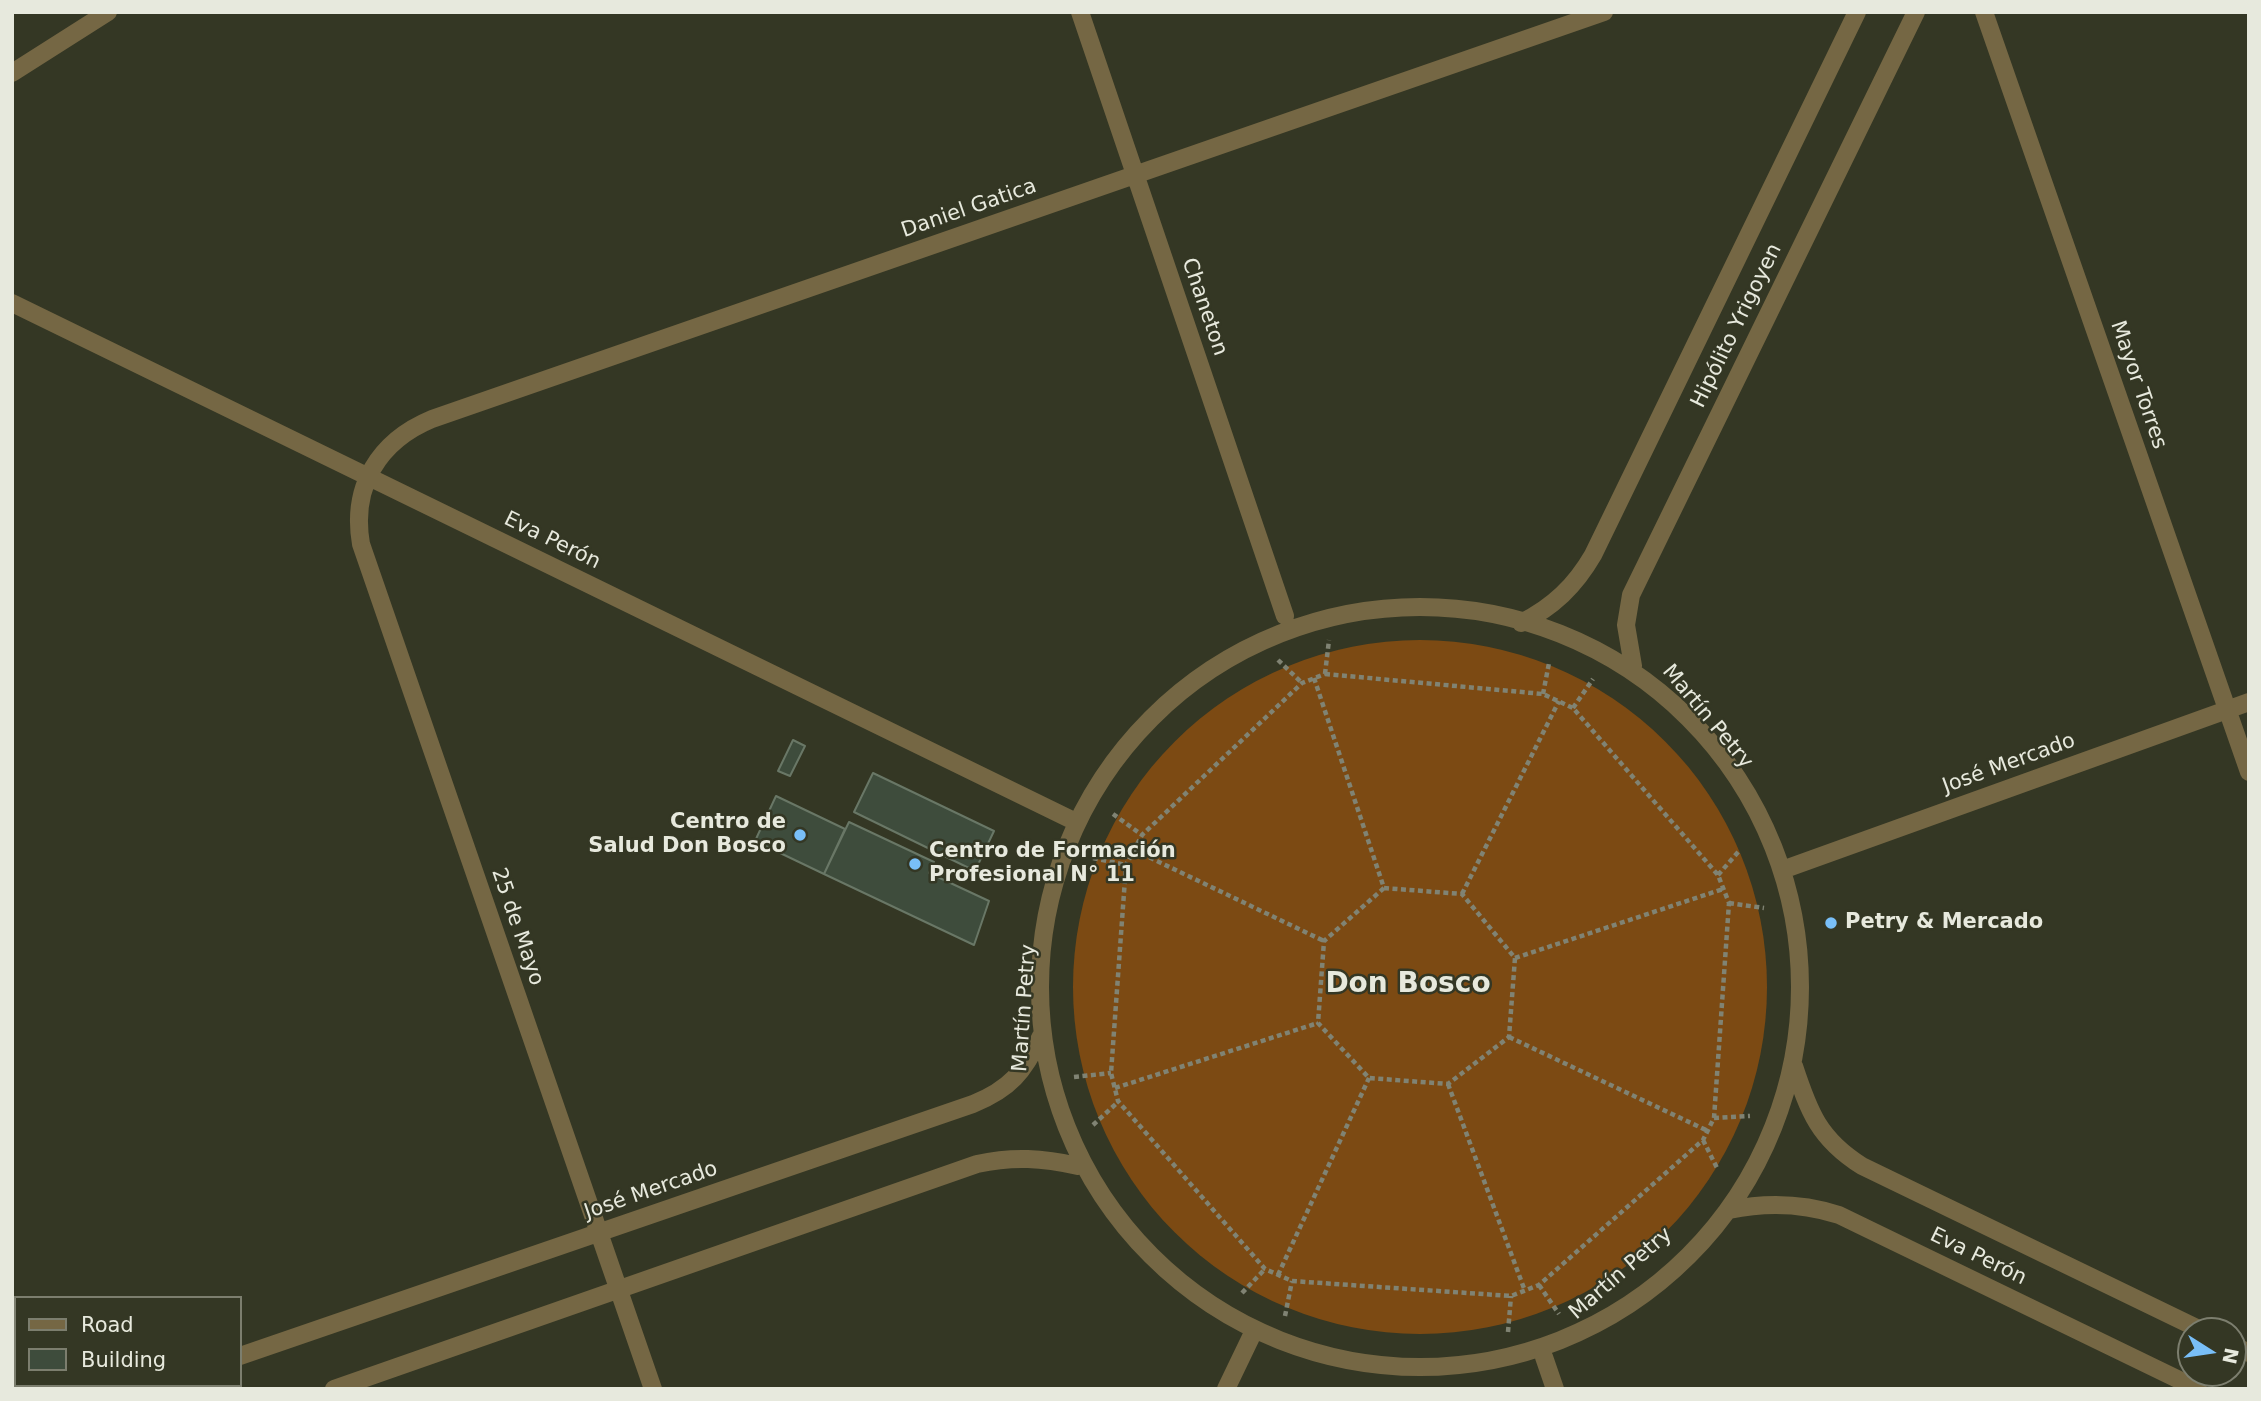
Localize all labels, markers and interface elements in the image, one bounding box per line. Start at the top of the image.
street label: Daniel Gatica [898,174,1040,244]
street label: Hipólito Yrigoyen [1686,240,1788,412]
street label: Chaneton [1176,255,1232,359]
street label: Mayor Torres [2104,318,2172,452]
street label: Eva Perón [500,507,604,575]
street label: Martín Petry [1656,660,1758,774]
street label: José Mercado [1939,728,2079,800]
place label: Centro de Salud Don Bosco [588,810,786,860]
marker: Centro de Salud Don Bosco [792,827,808,843]
place label: Centro de Formación Profesional N° 11 [929,839,1176,889]
marker: Centro de Formación Profesional N° 11 [907,856,923,872]
street label: 25 de Mayo [485,865,549,989]
place label: Petry & Mercado [1845,910,2043,936]
marker: Petry & Mercado [1823,915,1839,931]
street label: Martín Petry [1008,943,1042,1073]
district label: Don Bosco [1325,968,1491,1002]
street label: José Mercado [581,1156,721,1226]
street label: Martín Petry [1565,1223,1677,1325]
street label: Eva Perón [1926,1223,2030,1291]
legend [14,1296,242,1387]
text: Road [81,1313,134,1337]
north arrow [2177,1317,2247,1387]
text: N [2218,1346,2243,1366]
text: Building [81,1348,166,1372]

